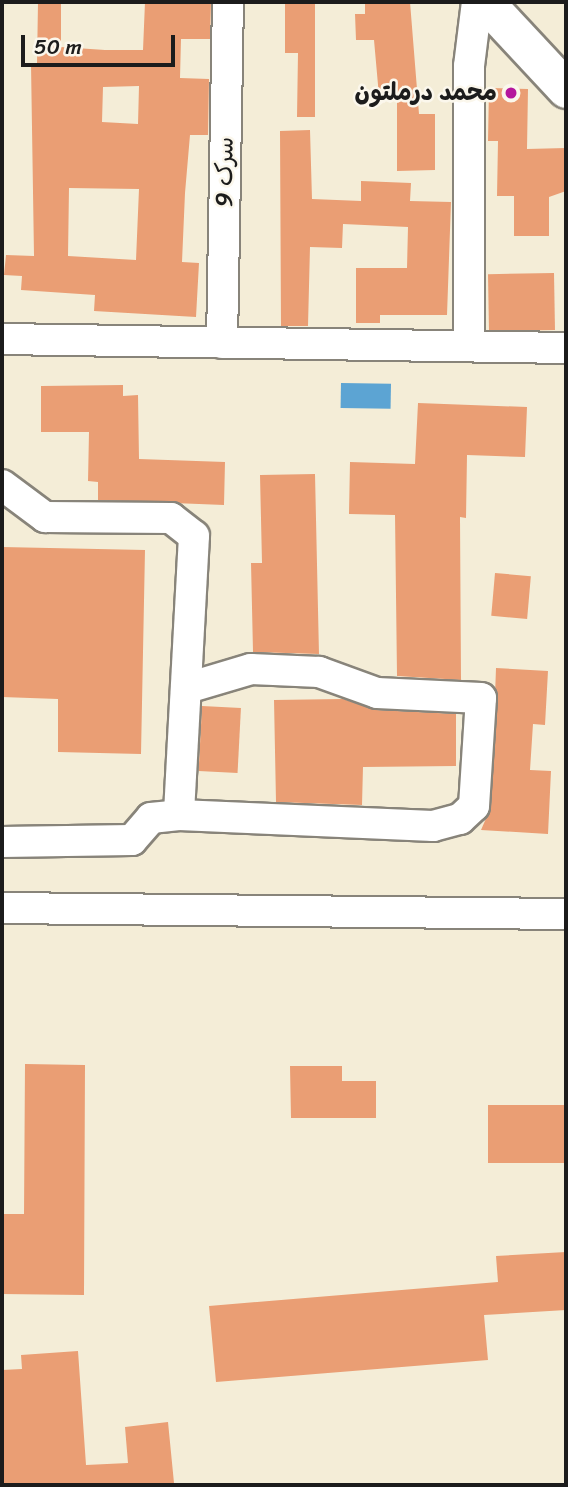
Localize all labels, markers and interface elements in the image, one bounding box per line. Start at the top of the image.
scale bar [24,21,178,65]
text: 50 m [34,28,82,66]
place label: محمد درملتون [354,79,497,107]
marker: محمد درملتون [503,85,519,101]
street label: سرک 9 [210,137,240,207]

